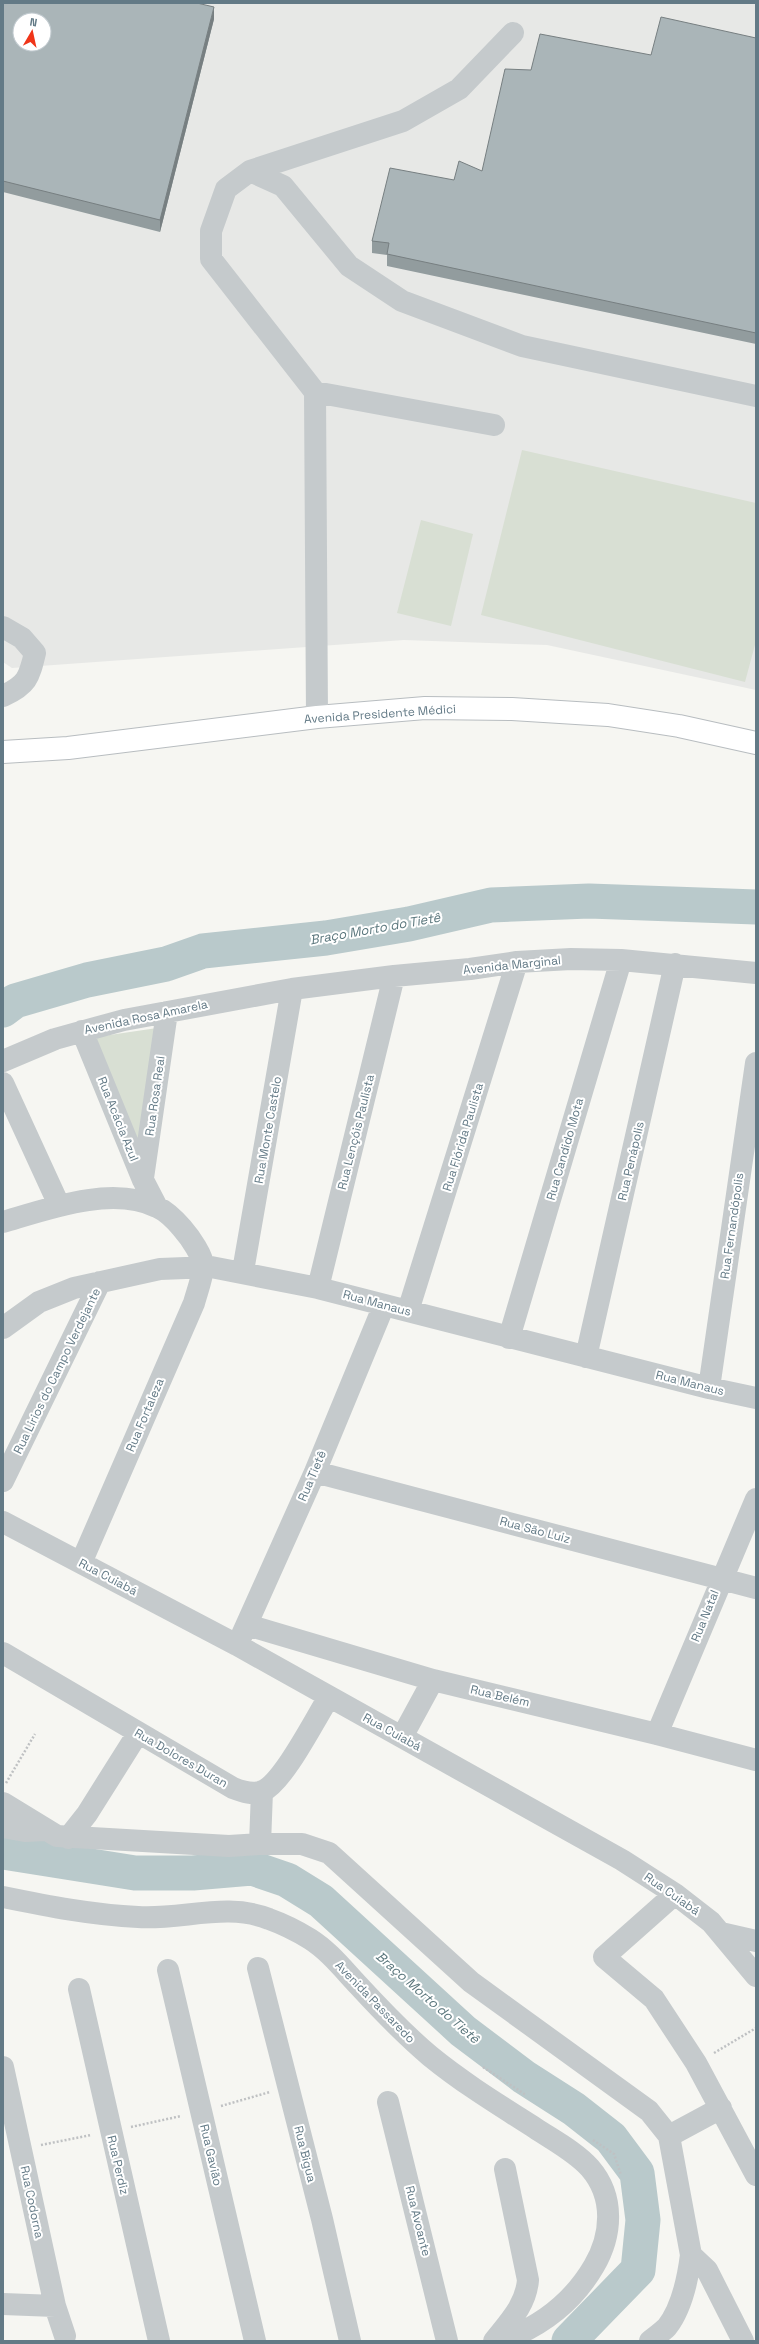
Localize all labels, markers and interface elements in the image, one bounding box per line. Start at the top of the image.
north arrow [12,12,52,52]
text: N [29,15,38,30]
street label: Avenida Presidente Médici [303,701,457,727]
water label: Braço Morto do Tietê [309,908,443,948]
street label: Avenida Marginal [462,952,562,978]
street label: Avenida Rosa Amarela [83,996,209,1038]
street label: Rua Rosa Real [141,1055,169,1137]
street label: Rua Lençóis Paulista [334,1073,378,1191]
street label: Rua Acácia Azul [94,1074,142,1164]
street label: Rua Monte Castelo [251,1075,285,1185]
street label: Rua Flórida Paulista [439,1081,487,1193]
street label: Rua Candido Mota [543,1096,587,1202]
street label: Rua Penápolis [614,1120,648,1202]
street label: Rua Fernandópolis [717,1172,747,1280]
street label: Rua Lirios do Campo Verdejante [10,1285,104,1457]
street label: Rua Manaus [341,1286,413,1320]
street label: Rua Manaus [654,1367,726,1399]
street label: Rua Fortaleza [122,1376,168,1454]
street label: Rua Tietê [294,1448,330,1504]
street label: Rua São Luiz [498,1513,572,1547]
street label: Rua Cuiabá [76,1555,140,1599]
street label: Rua Natal [687,1588,723,1644]
street label: Rua Belém [469,1681,531,1711]
street label: Rua Cuiabá [360,1709,424,1755]
street label: Rua Dolores Duran [131,1725,231,1791]
street label: Rua Cuiabá [641,1869,703,1919]
water label: Braço Morto do Tietê [372,1948,484,2048]
street label: Avenida Passaredo [332,1957,418,2047]
street label: Rua Gavião [196,2123,226,2187]
street label: Rua Bigua [290,2124,320,2184]
street label: Rua Perdiz [103,2134,133,2196]
street label: Rua Codorna [16,2164,48,2240]
street label: Rua Avoante [402,2184,434,2258]

